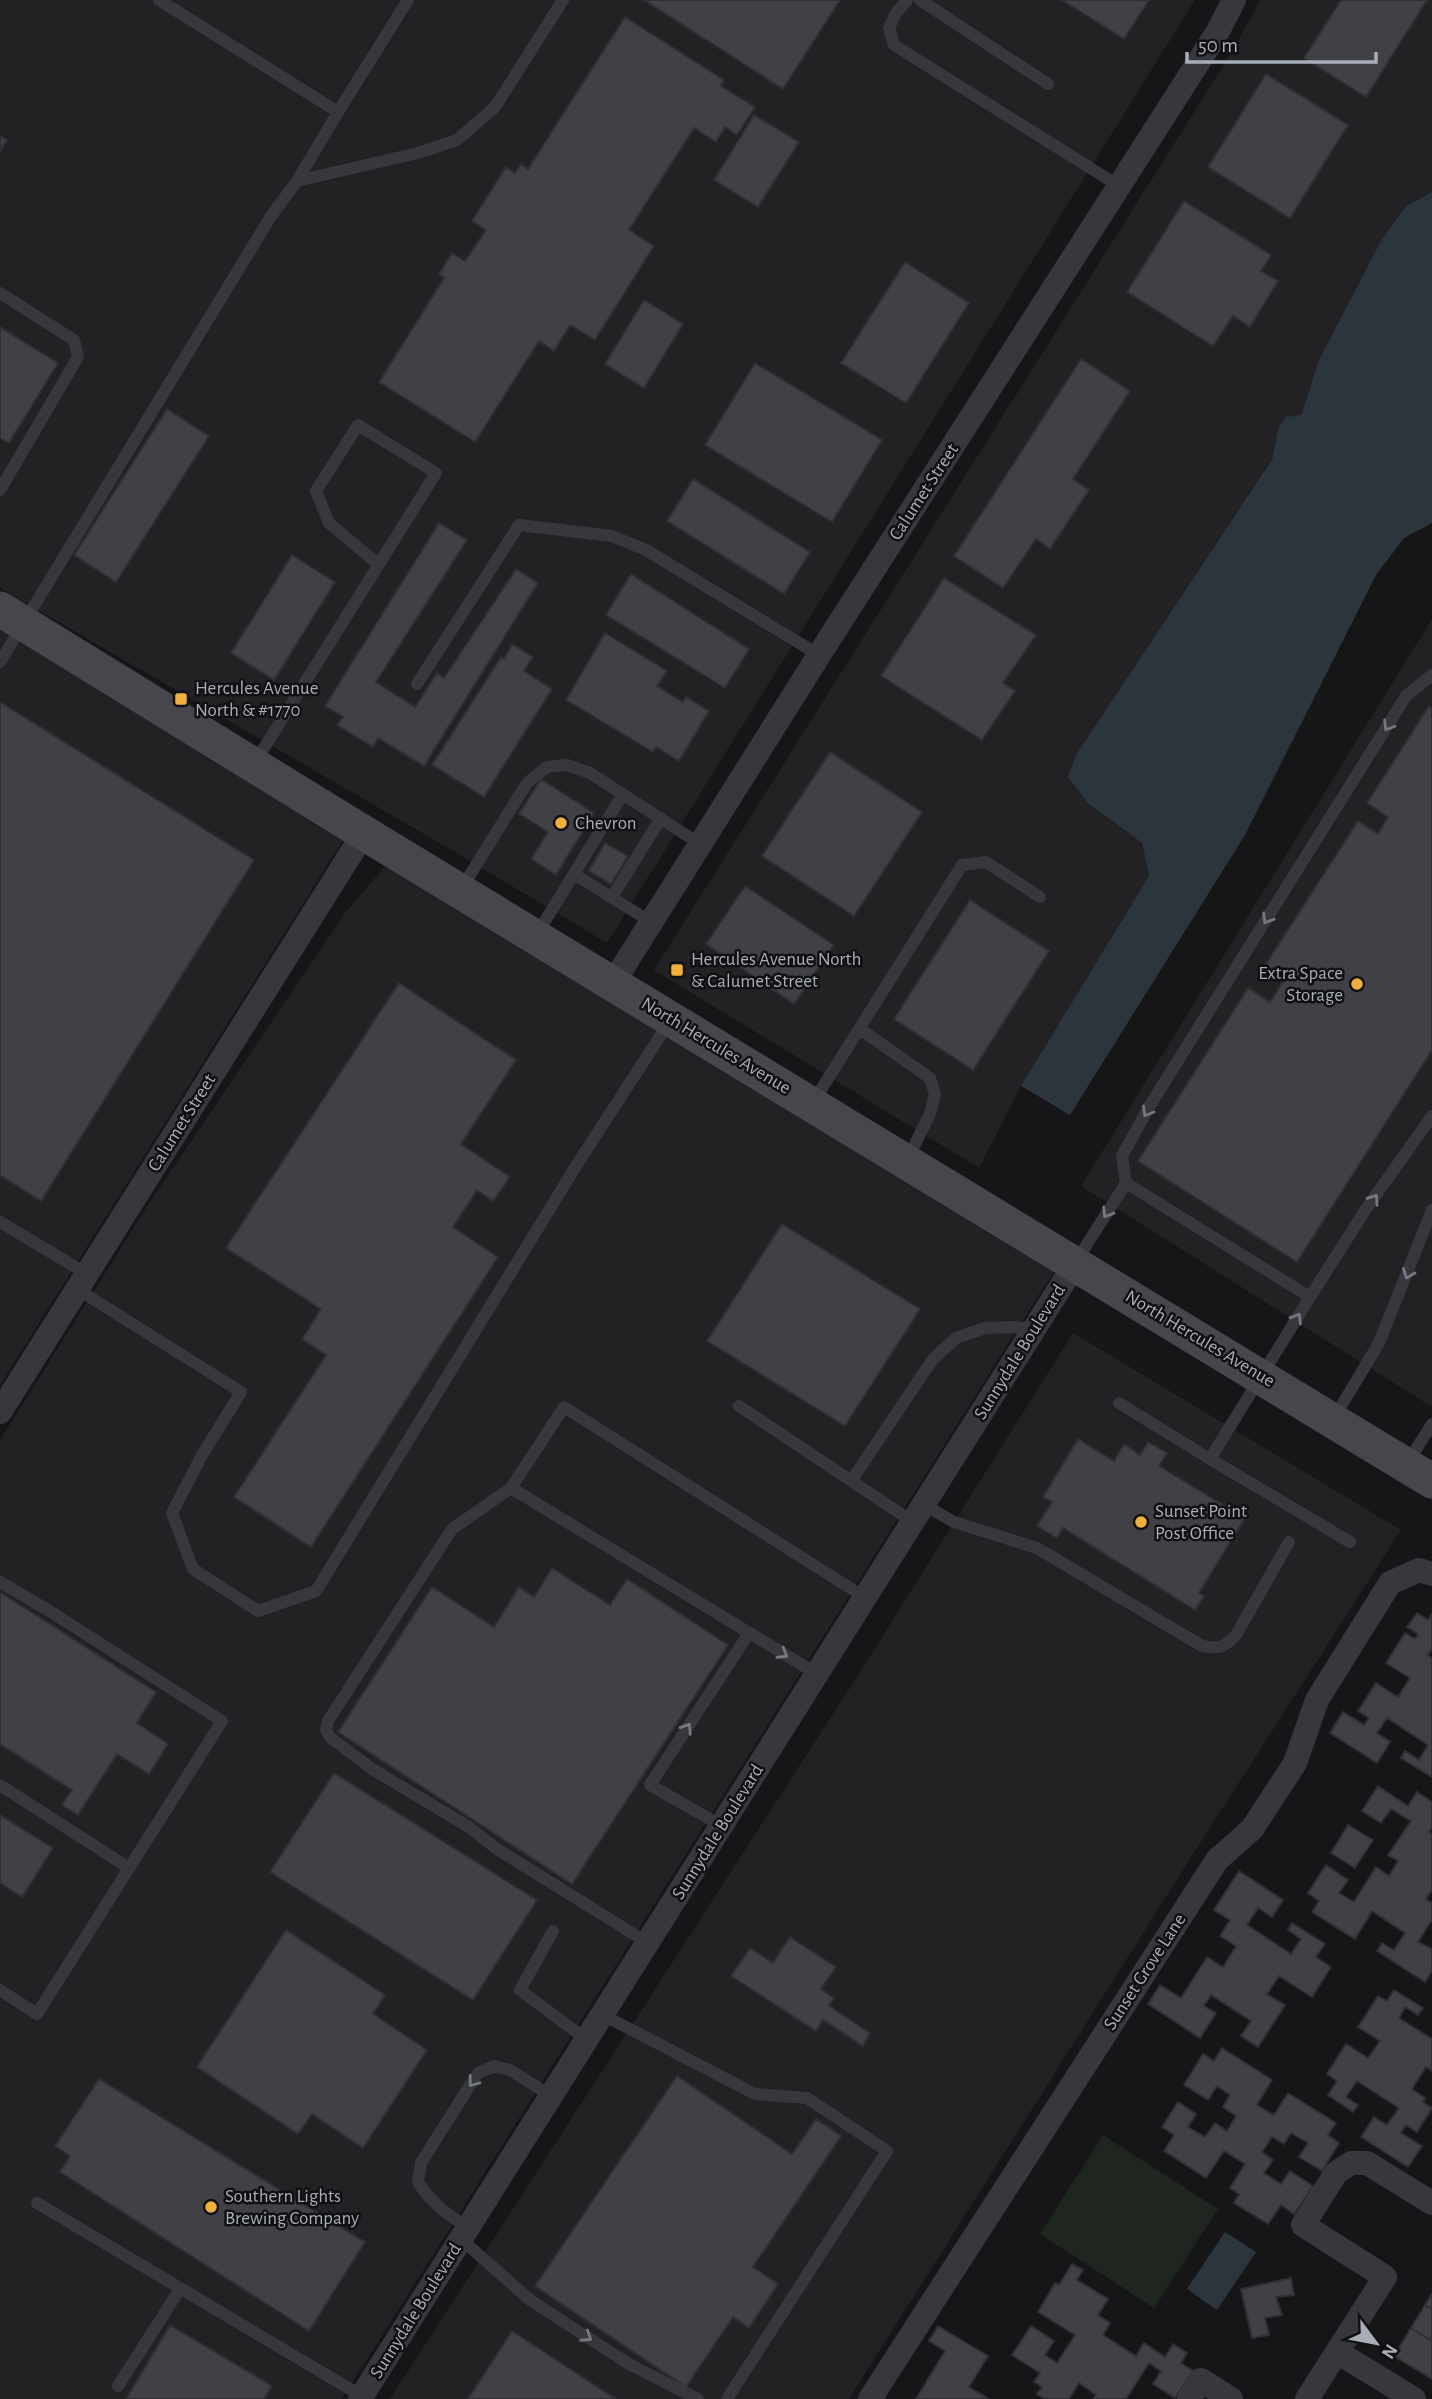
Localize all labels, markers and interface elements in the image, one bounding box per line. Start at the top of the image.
scale bar [1187,21,1376,65]
text: 50 m [1198,35,1238,56]
street label: Calumet Street [886,440,962,544]
place label: Hercules Avenue North & #1770 [195,679,319,720]
marker: Hercules Avenue North & #1770 [173,691,189,707]
one-way arrow [1383,718,1396,731]
place label: Chevron [575,814,637,833]
marker: Chevron [553,815,569,831]
one-way arrow [1262,911,1275,924]
place label: Hercules Avenue North & Calumet Street [691,950,861,991]
marker: Hercules Avenue North & Calumet Street [669,962,685,978]
place label: Extra Space Storage [1258,964,1343,1005]
marker: Extra Space Storage [1349,976,1365,992]
street label: North Hercules Avenue [638,994,794,1098]
street label: Calumet Street [145,1071,219,1175]
one-way arrow [1142,1104,1155,1117]
one-way arrow [1366,1194,1378,1207]
one-way arrow [1102,1206,1115,1219]
one-way arrow [1402,1267,1416,1279]
street label: Sunnydale Boulevard [971,1281,1069,1423]
street label: North Hercules Avenue [1122,1287,1278,1391]
one-way arrow [1289,1313,1302,1326]
place label: Sunset Point Post Office [1155,1502,1247,1543]
marker: Sunset Point Post Office [1133,1514,1149,1530]
one-way arrow [775,1646,788,1659]
one-way arrow [679,1723,692,1736]
street label: Sunnydale Boulevard [669,1761,767,1903]
street label: Sunset Grove Lane [1100,1911,1190,2033]
one-way arrow [469,2074,481,2086]
place label: Southern Lights Brewing Company [225,2187,359,2228]
marker: Southern Lights Brewing Company [203,2199,219,2215]
street label: Sunnydale Boulevard [367,2240,465,2382]
north arrow [1341,2308,1411,2378]
one-way arrow [580,2329,593,2342]
text: N [1378,2341,1401,2362]

